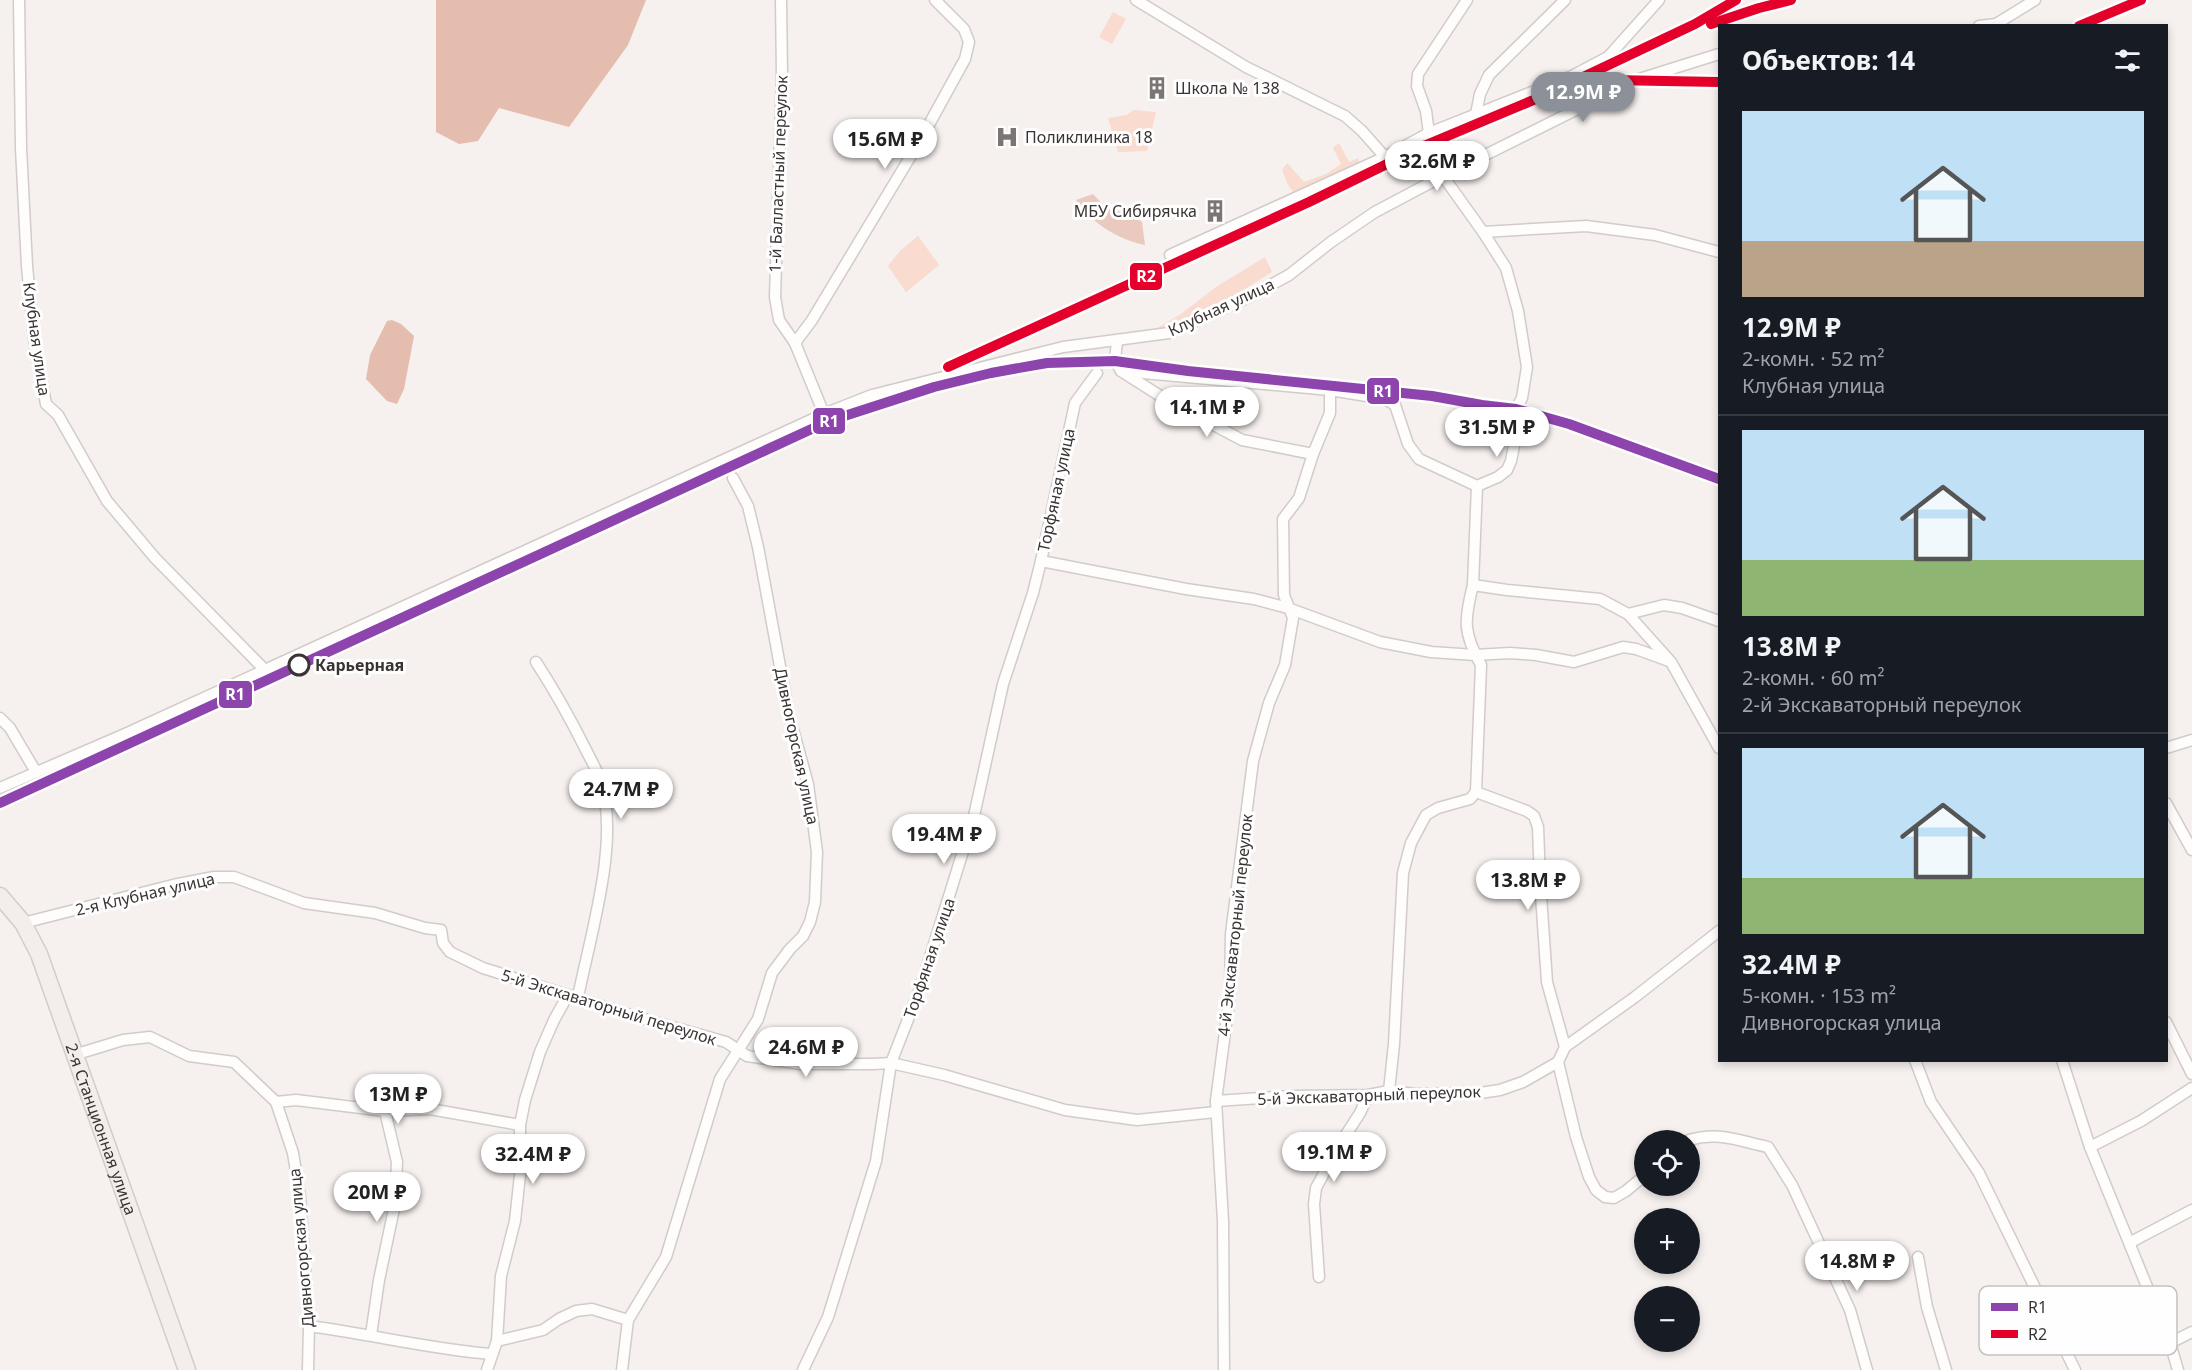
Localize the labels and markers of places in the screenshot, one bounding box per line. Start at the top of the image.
pin: 12.9M ₽ [1528,72,1638,123]
building icon: Школа № 138 [1144,75,1170,101]
place label: Школа № 138 [1175,77,1280,99]
pin: 15.6M ₽ [830,119,940,170]
hospital icon: Поликлиника 18 [994,124,1020,150]
place label: Поликлиника 18 [1025,126,1153,148]
pin: 32.6M ₽ [1382,141,1492,192]
building icon: МБУ Сибирячка [1202,198,1228,224]
place label: МБУ Сибирячка [1074,200,1197,222]
pin: 14.1M ₽ [1152,387,1262,438]
pin: 31.5M ₽ [1442,407,1552,458]
marker: Карьерная [288,654,310,676]
place label: Карьерная [315,654,404,676]
pin: 24.7M ₽ [566,769,676,820]
pin: 19.4M ₽ [889,814,999,865]
pin: 13.8M ₽ [1473,860,1583,911]
pin: 24.6M ₽ [751,1027,861,1078]
pin: 13M ₽ [356,1074,440,1125]
pin: 19.1M ₽ [1279,1132,1389,1183]
pin: 32.4M ₽ [478,1134,588,1185]
pin: 20M ₽ [335,1172,419,1223]
pin: 14.8M ₽ [1802,1241,1912,1292]

